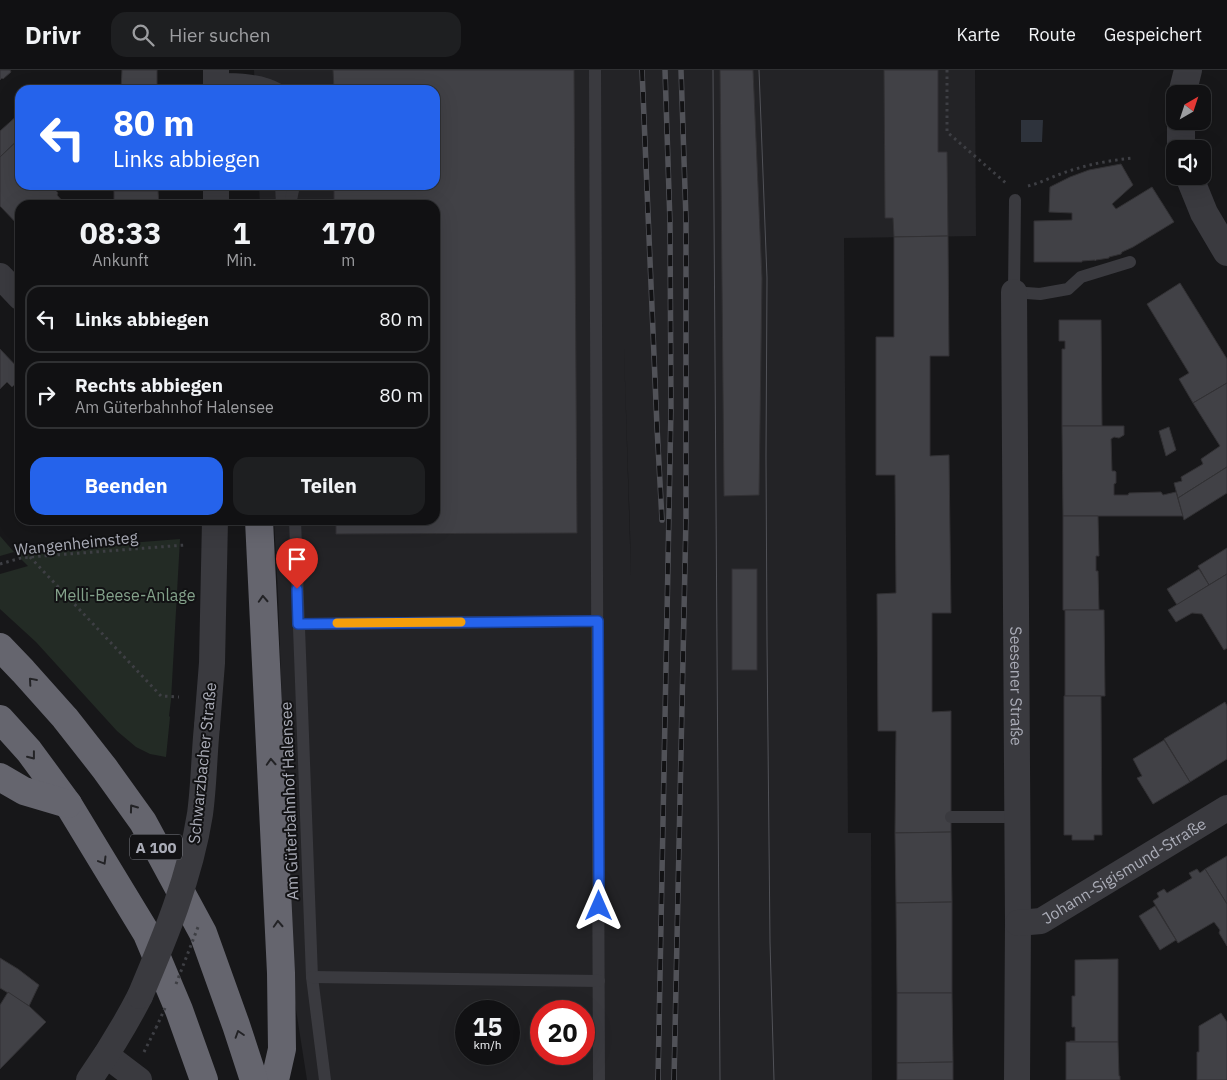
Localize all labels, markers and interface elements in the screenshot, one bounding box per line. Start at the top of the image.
search box [111,12,461,57]
text: Drivr [25,19,81,51]
icon: search [129,21,157,49]
text: Hier suchen [169,23,271,47]
text: Karte [957,23,1000,46]
text: Route [1028,23,1076,46]
text: Gespeichert [1104,23,1202,46]
north arrow [1166,85,1211,130]
map controls [1166,85,1211,185]
text: 80 m [113,100,195,146]
icon: left [30,105,95,170]
button: sound [1166,140,1211,185]
text: Links abbiegen [113,144,260,173]
text: 08:33 [80,213,162,252]
text: 1 [232,213,250,252]
text: 170 [321,213,375,252]
text: Ankunft [92,250,149,270]
text: Min. [226,250,257,270]
text: m [341,250,355,270]
icon: left [32,305,60,333]
text: Links abbiegen [75,307,209,331]
text: 80 m [379,307,423,331]
text: Rechts abbiegen [75,373,223,397]
icon: right [32,381,60,409]
text: 80 m [379,383,423,407]
text: Am Güterbahnhof Halensee [75,397,274,417]
button: Beenden [30,457,223,515]
button: Teilen [233,457,425,515]
street label: Wangenheimsteg [13,527,139,559]
pin [276,538,318,589]
icon: arrive [283,545,311,573]
park label: Melli-Beese-Anlage [55,585,196,605]
one-way arrow [257,595,268,603]
street label: Seesener Straße [1006,626,1027,746]
one-way arrow [29,678,38,687]
street label: Schwarzbacher Straße [184,681,220,845]
street label: Am Güterbahnhof Halensee [276,701,302,901]
one-way arrow [26,750,35,760]
one-way arrow [265,757,276,765]
one-way arrow [130,805,139,814]
street label: Johann-Sigismund-Straße [1038,813,1210,928]
road number: A 100 [130,834,182,860]
one-way arrow [96,855,106,864]
position arrow [572,879,624,931]
one-way arrow [273,920,284,928]
speed limit sign: 20 [530,1000,595,1065]
text: 15 [472,1010,503,1043]
one-way arrow [235,1030,245,1038]
text: km/h [473,1037,502,1052]

